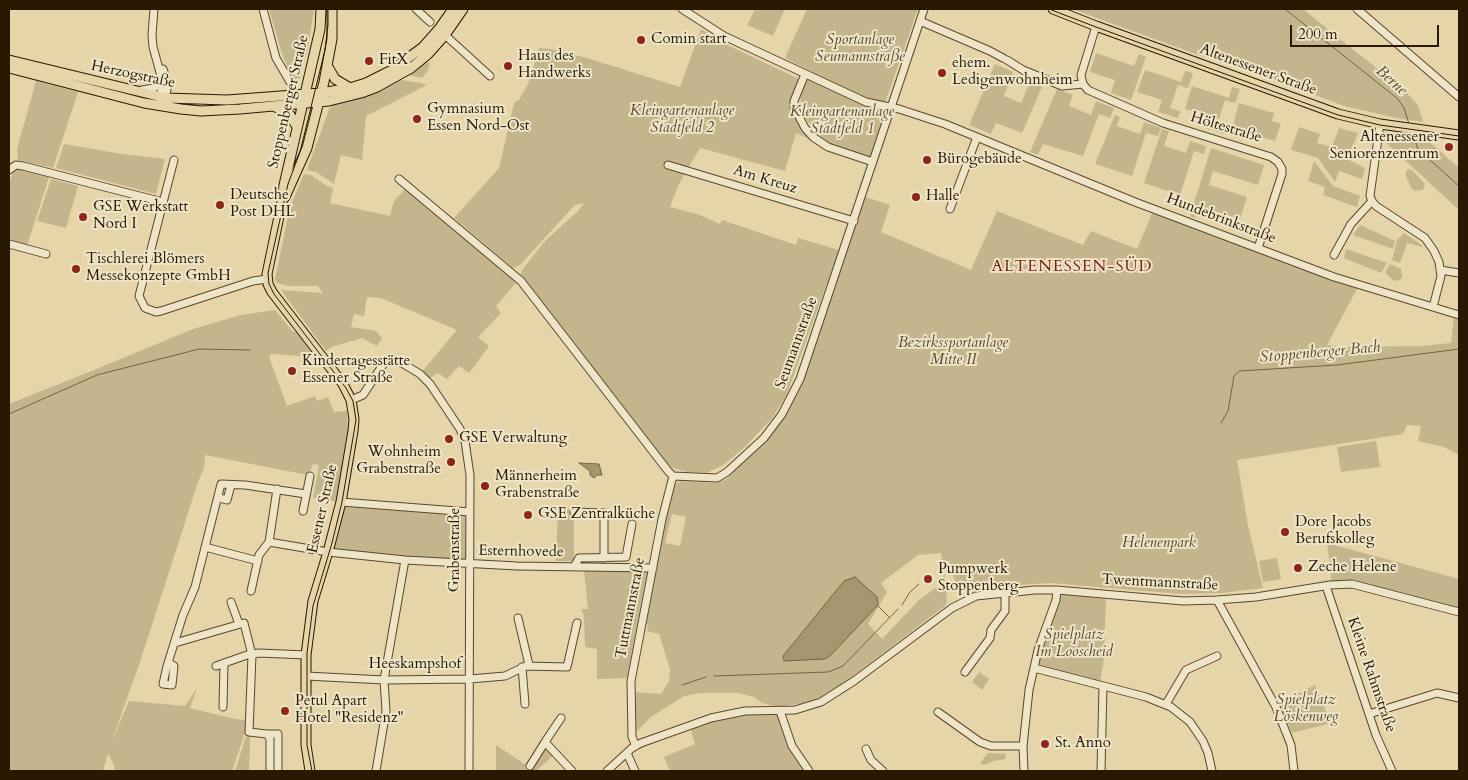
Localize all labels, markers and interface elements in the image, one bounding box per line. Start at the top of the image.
scale bar [1293,15,1442,47]
text: 200 m [1298,24,1338,44]
place label: Comin start [651,31,726,49]
park label: Sportanlage Seumannstraße [815,32,905,67]
street label: Stoppenberger Straße [265,33,313,171]
marker: Comin start [635,34,647,46]
street label: Altenessener Straße [1197,41,1319,99]
place label: Haus des Handwerks [518,48,591,83]
place label: FitX [379,52,408,70]
marker: FitX [363,55,375,67]
place label: ehem. Ledigenwohnheim [952,55,1073,90]
street label: Herzogstraße [89,57,177,93]
marker: Haus des Handwerks [502,60,514,72]
water label: Berne [1371,62,1411,100]
marker: ehem. Ledigenwohnheim [936,67,948,79]
place label: Gymnasium Essen Nord-Ost [427,101,529,136]
park label: Kleingartenanlage Stadtfeld 2 [630,103,734,138]
park label: Kleingartenanlage Stadtfeld 1 [790,104,894,139]
street label: Höltestraße [1188,109,1264,147]
marker: Gymnasium Essen Nord-Ost [411,113,423,125]
place label: Altenessener Seniorenzentrum [1330,129,1439,164]
marker: Altenessener Seniorenzentrum [1443,141,1455,153]
place label: Bürogebäude [937,151,1022,169]
marker: Bürogebäude [921,154,933,166]
street label: Am Kreuz [731,162,799,198]
place label: Deutsche Post DHL [230,187,295,222]
place label: Halle [926,188,959,206]
street label: Hundebrinkstraße [1164,190,1278,248]
marker: Halle [910,191,922,203]
place label: GSE Werkstatt Nord I [93,199,188,234]
marker: Deutsche Post DHL [214,199,226,211]
marker: GSE Werkstatt Nord I [77,211,89,223]
place label: Tischlerei Blömers Messekonzepte GmbH [86,251,231,286]
district label: ALTENESSEN-SÜD [990,257,1154,277]
marker: Tischlerei Blömers Messekonzepte GmbH [70,263,82,275]
street label: Seumannstraße [772,295,822,391]
park label: Bezirkssportanlage Mitte II [898,335,1008,370]
water label: Stoppenberger Bach [1259,338,1381,368]
place label: Kindertagesstätte Essener Straße [302,353,410,388]
marker: Kindertagesstätte Essener Straße [286,365,298,377]
place label: GSE Verwaltung [459,430,567,448]
marker: GSE Verwaltung [443,433,455,445]
place label: Wohnheim Grabenstraße [356,444,441,479]
marker: Wohnheim Grabenstraße [445,456,457,468]
street label: Essener Straße [304,463,342,555]
place label: Männerheim Grabenstraße [495,468,580,503]
marker: Männerheim Grabenstraße [479,480,491,492]
place label: GSE Zentralküche [538,506,655,524]
street label: Grabenstraße [447,508,465,592]
marker: GSE Zentralküche [522,509,534,521]
place label: Dore Jacobs Berufskolleg [1295,514,1374,549]
marker: Dore Jacobs Berufskolleg [1279,526,1291,538]
park label: Helenenpark [1122,535,1196,553]
street label: Esternhovede [478,542,564,562]
street label: Tuttmannstraße [612,556,650,660]
place label: Zeche Helene [1308,559,1397,577]
place label: Pumpwerk Stoppenberg [938,561,1018,596]
marker: Zeche Helene [1292,562,1304,574]
street label: Twentmannstraße [1101,571,1219,595]
marker: Pumpwerk Stoppenberg [922,573,934,585]
street label: Kleine Rahmstraße [1343,615,1399,735]
park label: Spielplatz Im Looscheid [1035,627,1113,662]
street label: Heeskampshof [369,656,461,674]
park label: Spielplatz Löskenweg [1274,692,1338,727]
place label: Petul Apart Hotel "Residenz" [295,693,404,728]
marker: Petul Apart Hotel "Residenz" [279,705,291,717]
place label: St. Anno [1055,735,1111,753]
marker: St. Anno [1039,738,1051,750]

